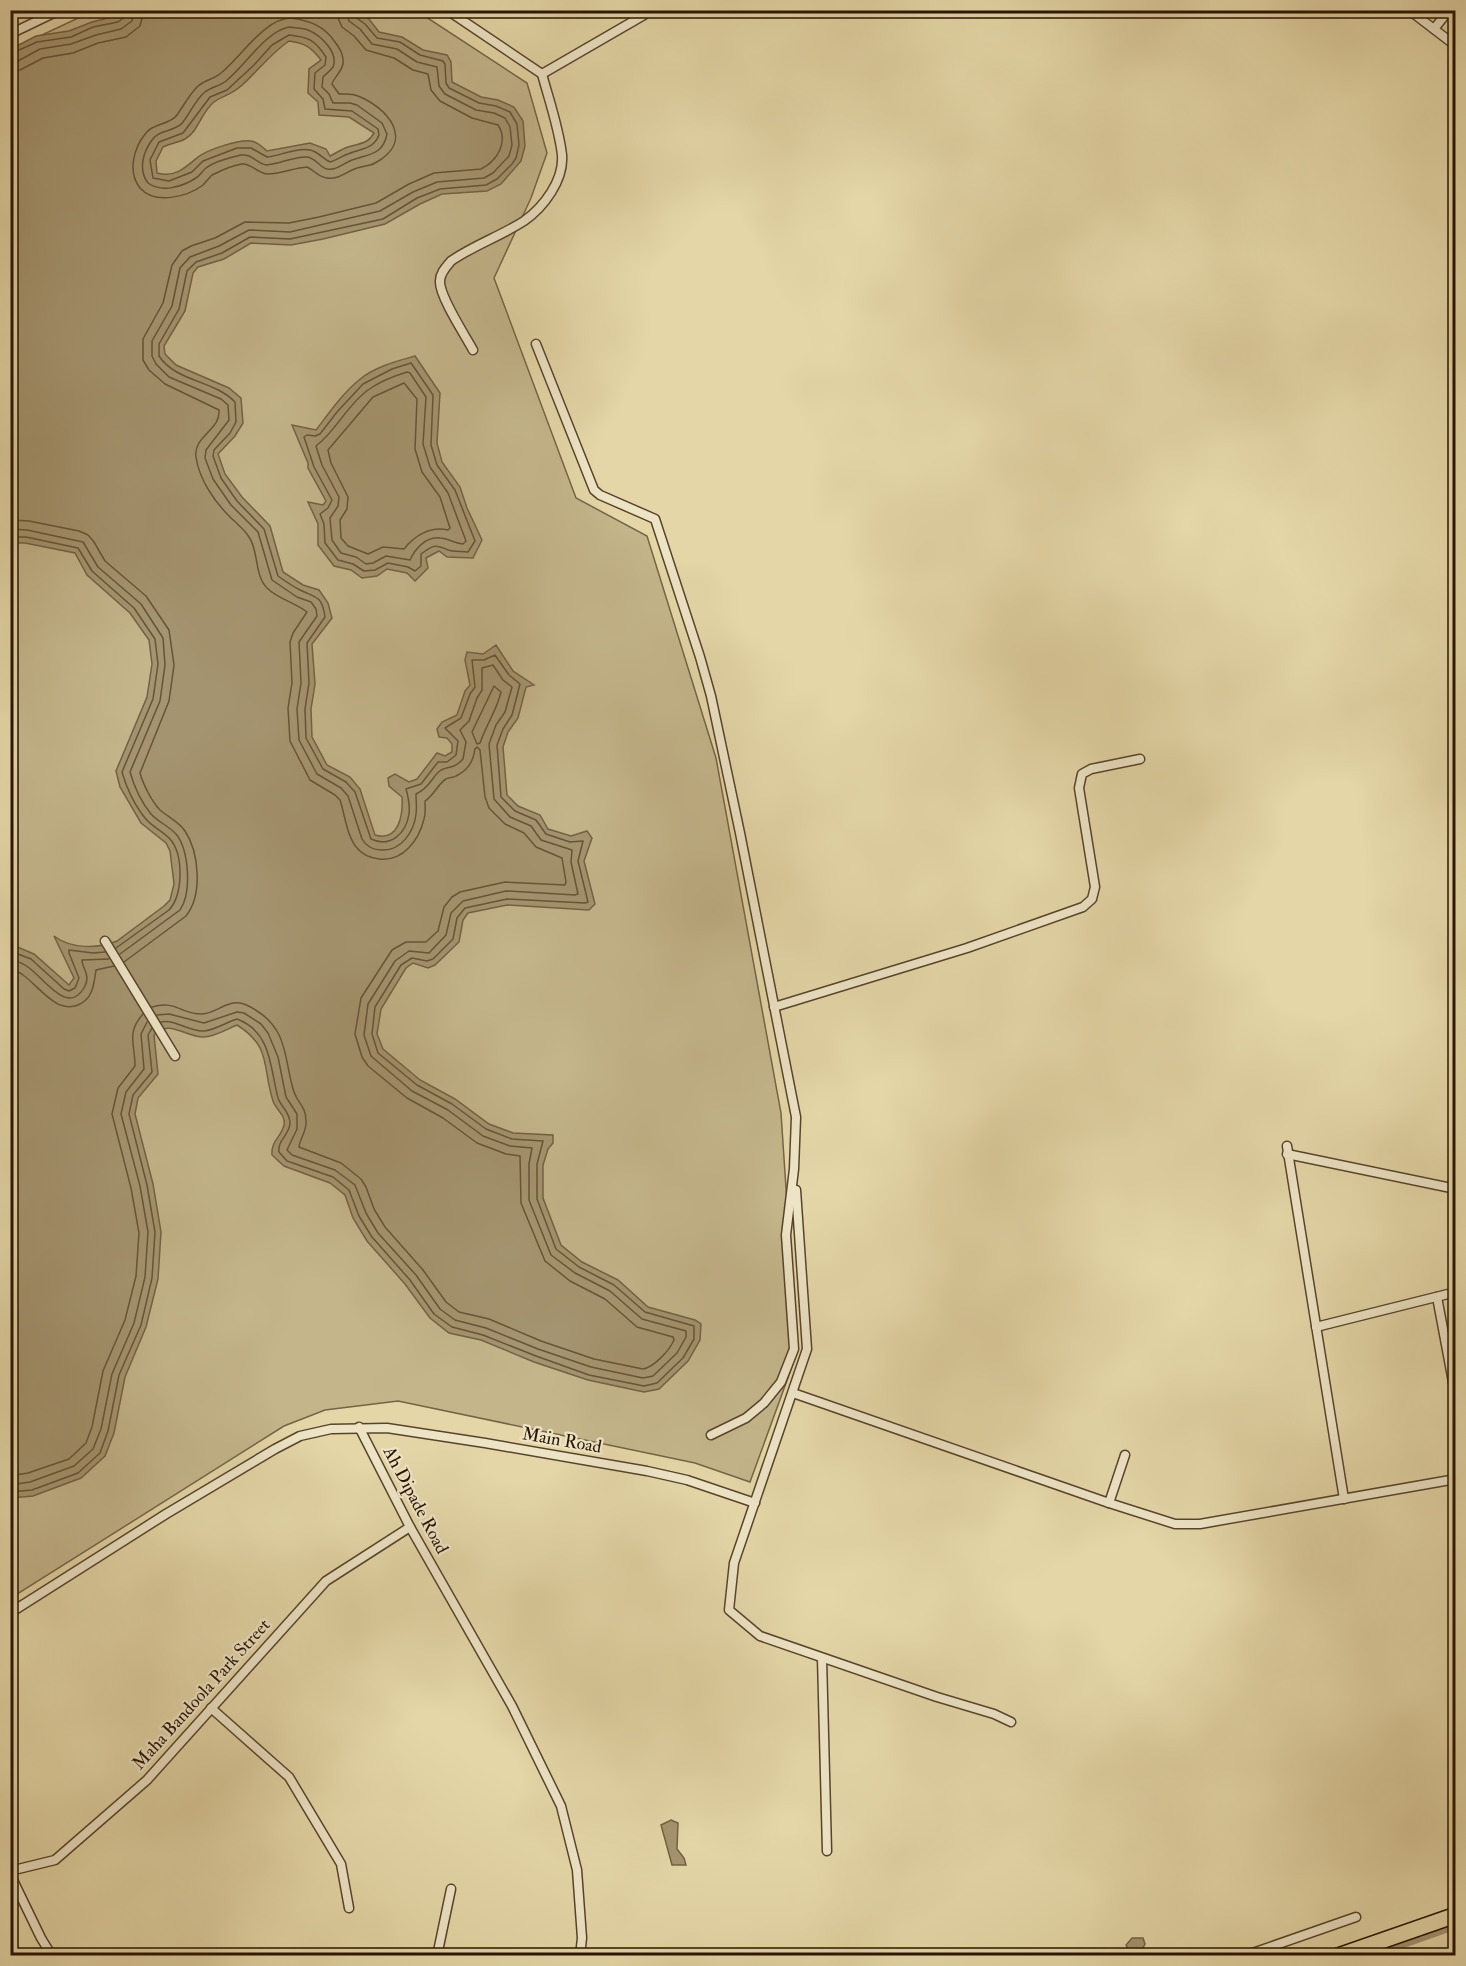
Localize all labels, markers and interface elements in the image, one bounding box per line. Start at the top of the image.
street label: Main Road [520,1422,604,1459]
street label: Ah Dipade Road [377,1442,454,1558]
street label: Maha Bandoola Park Street [127,1614,275,1775]

